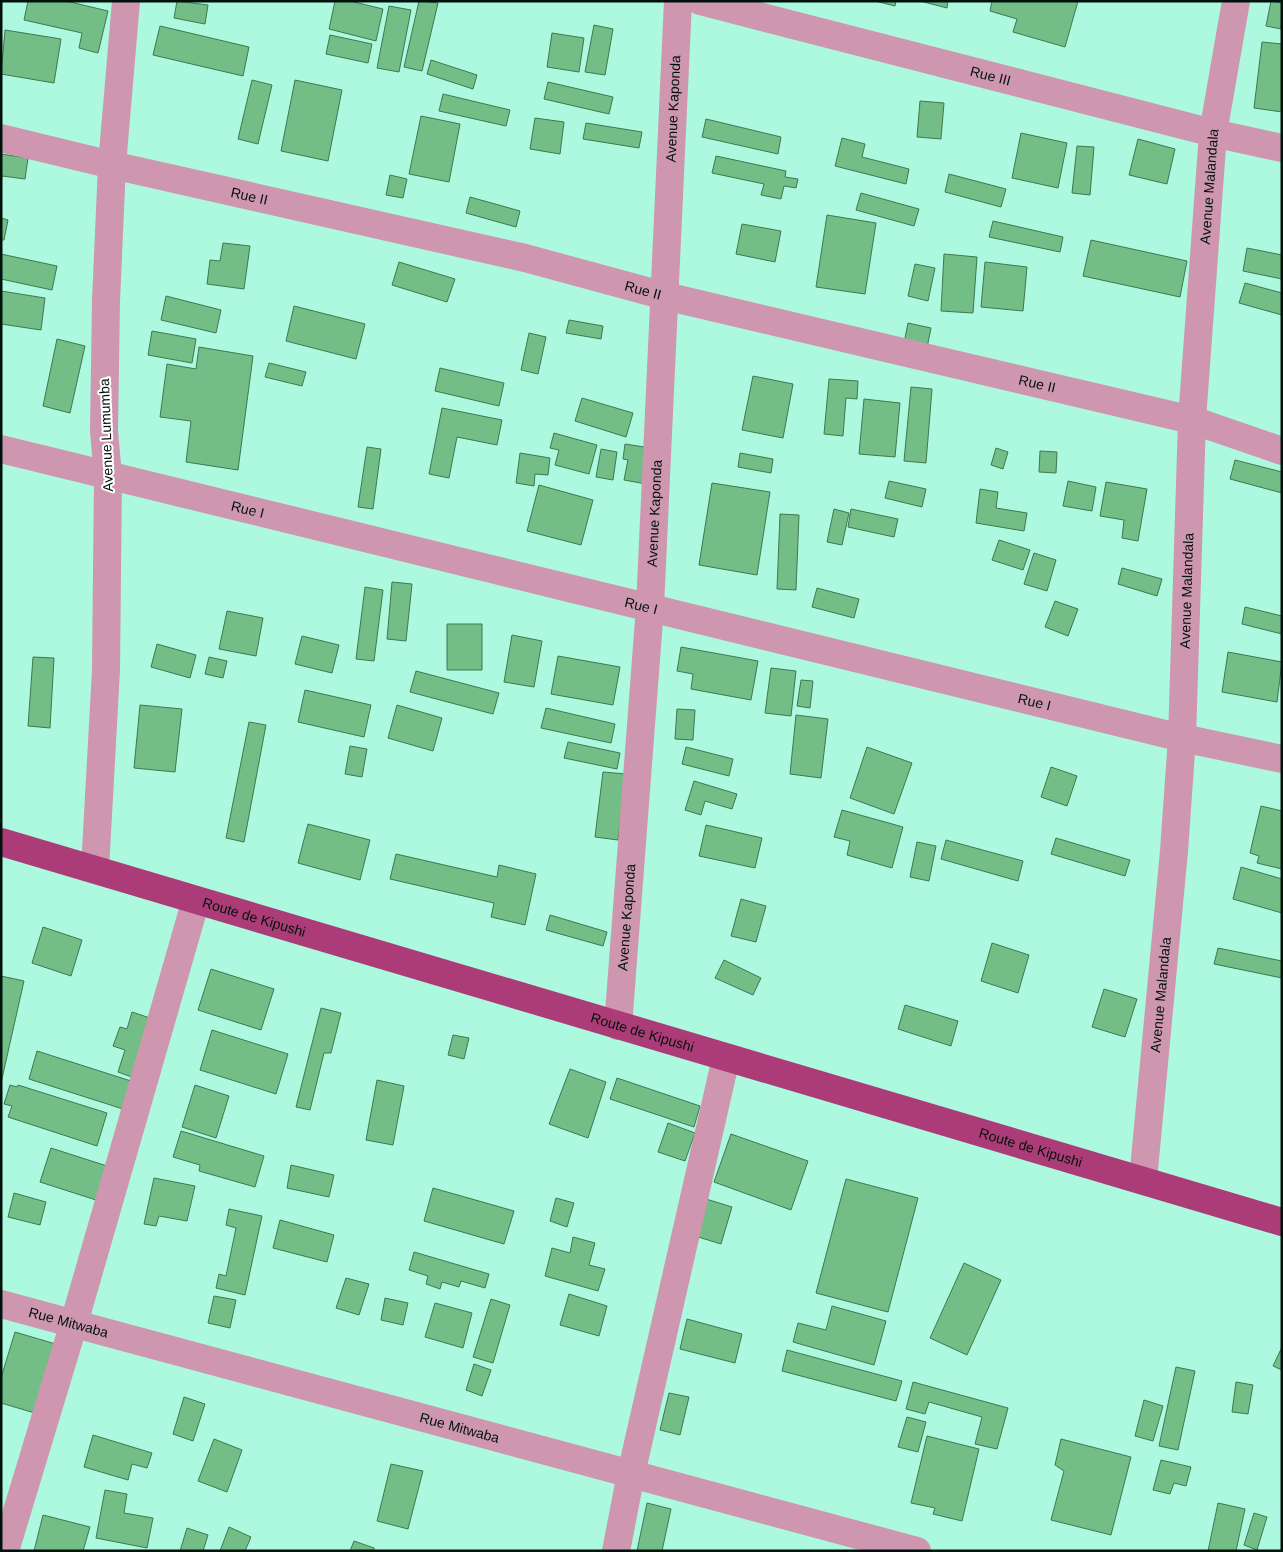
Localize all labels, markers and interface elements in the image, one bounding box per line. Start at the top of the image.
street label: Avenue Kaponda [663,55,683,163]
street label: Rue III [969,63,1013,89]
street label: Avenue Malandala [1197,127,1222,245]
street label: Rue II [229,184,269,208]
street label: Rue II [623,277,663,303]
street label: Rue II [1017,372,1057,396]
street label: Avenue Lumumba [96,378,116,492]
street label: Avenue Kaponda [644,459,665,567]
street label: Rue I [230,498,266,521]
street label: Avenue Malandala [1177,532,1196,649]
street label: Rue I [623,594,659,617]
street label: Rue I [1016,690,1053,714]
street label: Avenue Kaponda [614,863,638,971]
street label: Route de Kipushi [201,894,308,940]
street label: Avenue Malandala [1147,936,1174,1053]
street label: Route de Kipushi [589,1009,696,1055]
street label: Route de Kipushi [977,1125,1084,1170]
street label: Rue Mitwaba [27,1304,110,1341]
street label: Rue Mitwaba [418,1409,501,1446]

